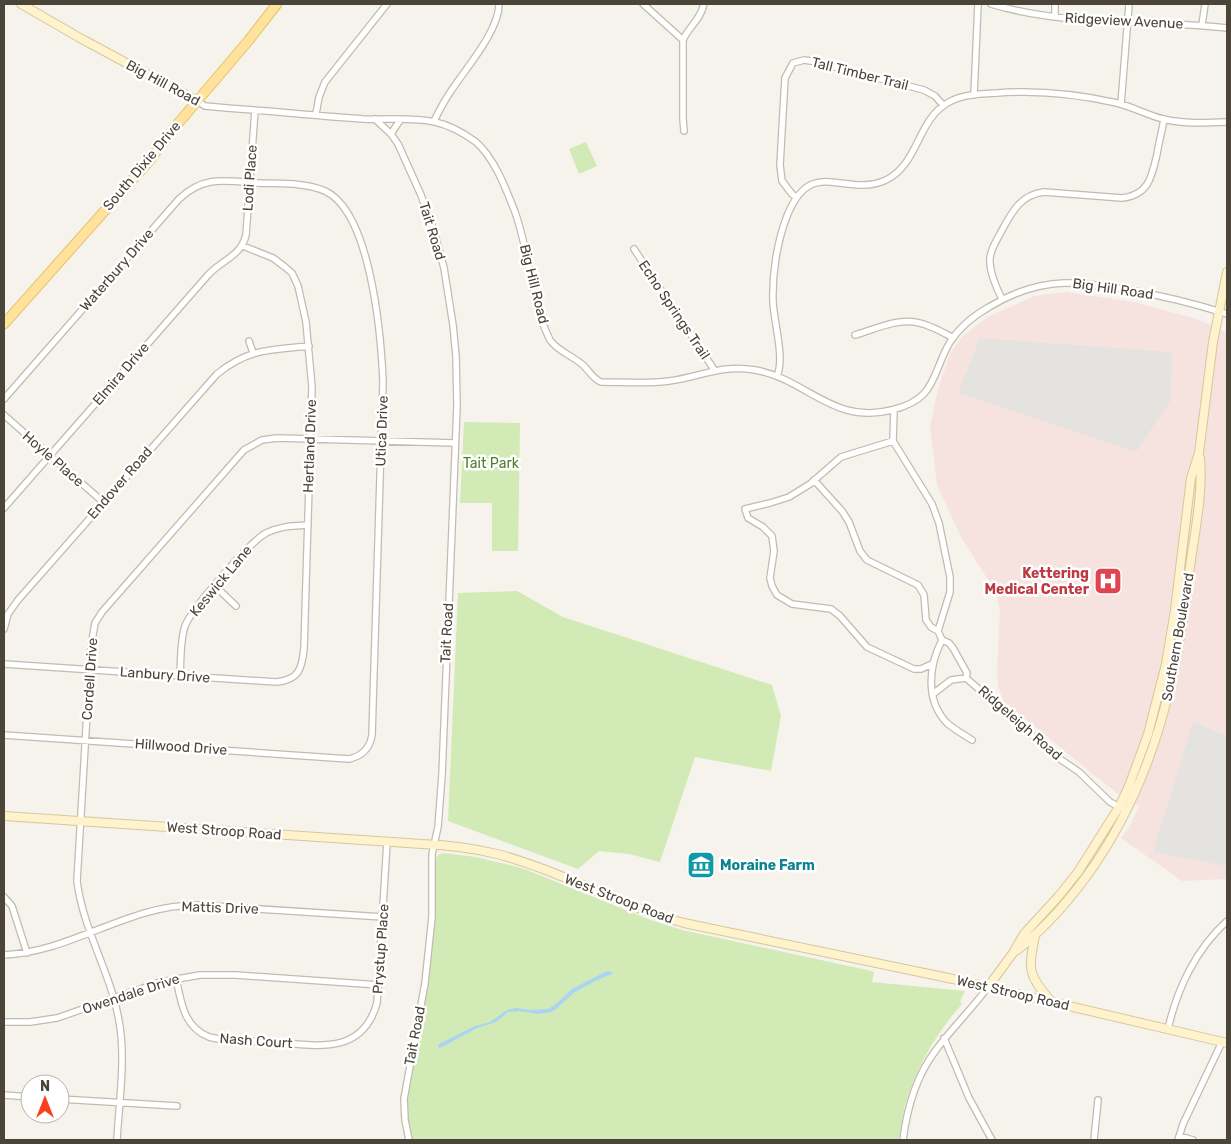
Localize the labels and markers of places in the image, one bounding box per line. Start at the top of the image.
place label: Kettering Medical Center [984,565,1090,598]
hospital icon: Kettering Medical Center [1093,566,1123,596]
museum icon: Moraine Farm [686,850,716,880]
place label: Moraine Farm [720,857,815,874]

